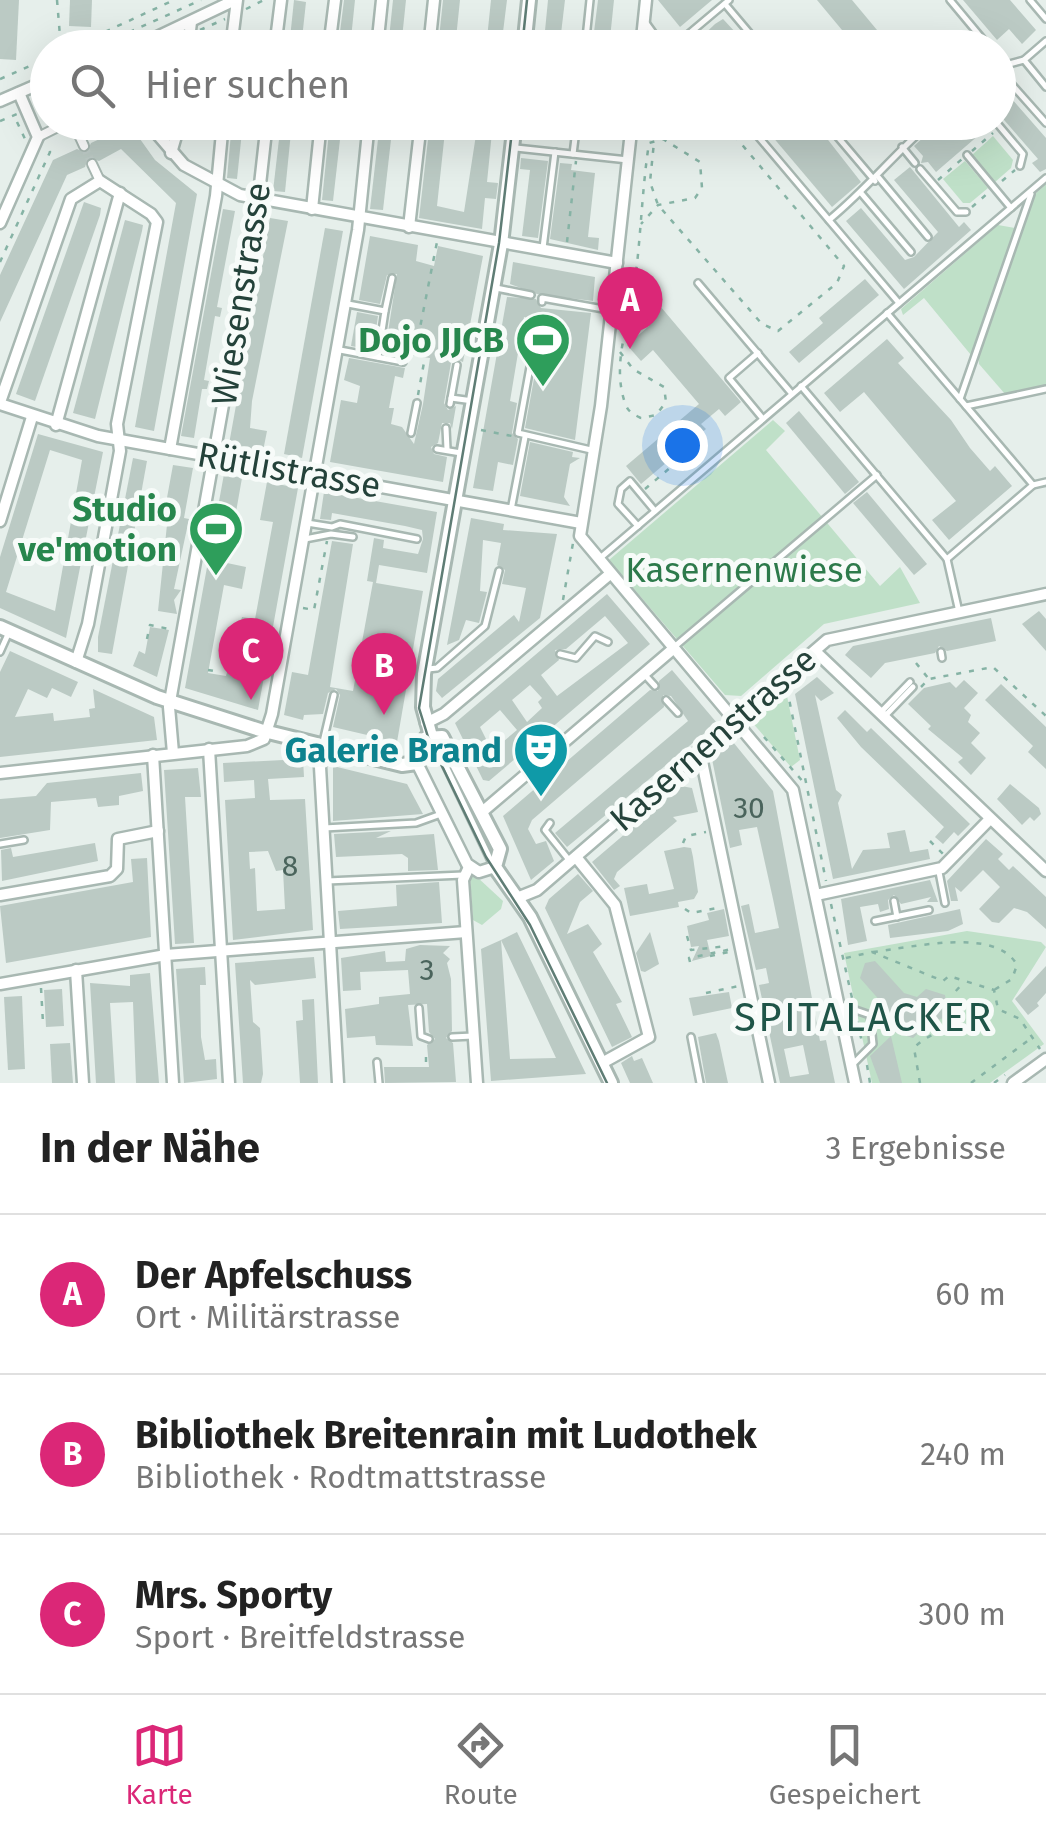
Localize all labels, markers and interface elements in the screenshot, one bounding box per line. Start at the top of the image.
search box [30,30,1016,140]
icon: search [65,58,120,113]
text: Hier suchen [145,62,350,108]
street label: Wiesenstrasse [203,180,279,408]
pin: A [598,266,662,349]
sports icon: Dojo JJCB [513,310,573,389]
place label: Dojo JJCB [358,319,504,361]
your location [657,420,708,471]
street label: Rütlistrasse [194,433,384,507]
place label: Studio ve'motion [17,488,177,570]
sports icon: Studio ve'motion [186,499,246,578]
park label: Kasernenwiese [625,549,863,591]
pin: C [218,618,284,700]
pin: B [352,632,416,715]
street label: Kasernenstrasse [601,638,825,840]
theatre icon: Galerie Brand [511,720,571,799]
place label: Galerie Brand [285,729,502,771]
house number: 30 [733,790,765,826]
house number: 8 [282,848,298,884]
house number: 3 [420,952,434,988]
district label: SPITALACKER [734,994,994,1042]
text: In der Nähe [40,1123,260,1173]
text: 3 Ergebnisse [826,1129,1006,1167]
text: Der Apfelschuss [135,1252,412,1298]
text: A [63,1275,82,1313]
text: 60 m [935,1275,1006,1313]
text: Ort · Militärstrasse [135,1298,400,1336]
text: Bibliothek Breitenrain mit Ludothek [135,1412,757,1458]
text: B [63,1435,82,1473]
text: 240 m [920,1435,1006,1473]
text: Bibliothek · Rodtmattstrasse [135,1458,546,1496]
text: Mrs. Sporty [135,1572,332,1618]
text: C [63,1595,82,1633]
text: 300 m [918,1595,1006,1633]
text: Sport · Breitfeldstrasse [135,1618,466,1656]
tab: Karte [125,1718,193,1811]
tab: Route [444,1718,518,1811]
tab: Gespeichert [769,1718,921,1811]

